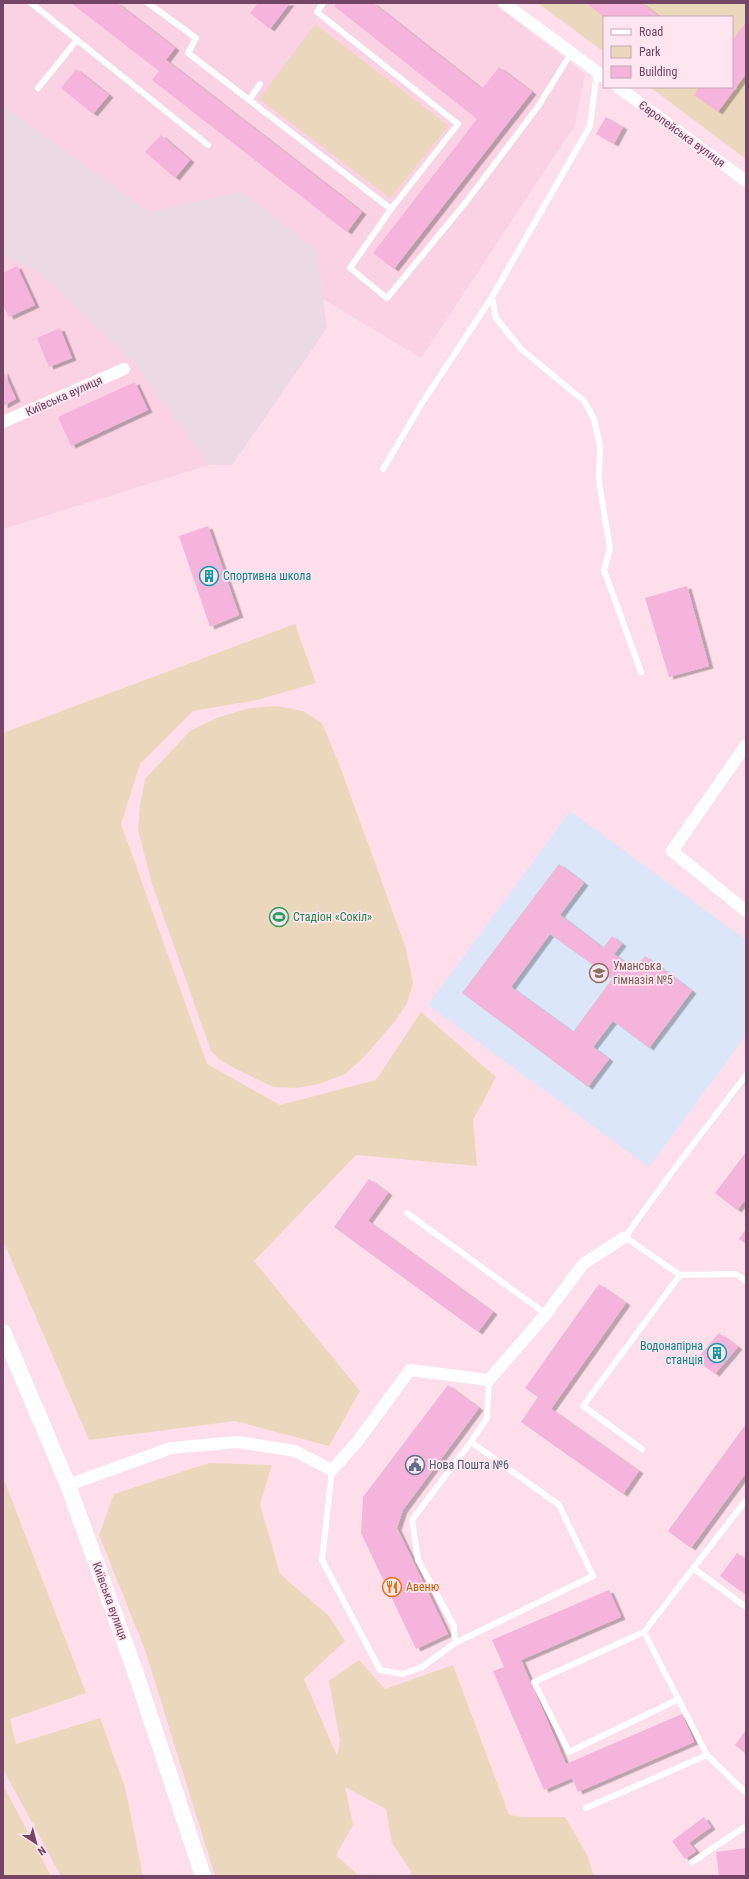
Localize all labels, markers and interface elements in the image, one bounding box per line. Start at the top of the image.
legend [603,16,733,88]
text: Road [639,25,663,39]
text: Park [639,45,661,59]
text: Building [639,65,677,79]
street label: Європейська вулиця [636,98,728,170]
street label: Київська вулиця [24,373,104,419]
building icon: Спортивна школа [198,565,220,587]
place label: Спортивна школа [223,569,311,583]
sports icon: Стадіон «Сокіл» [268,906,290,928]
place label: Стадіон «Сокіл» [293,910,372,924]
place label: Уманська гімназія №5 [613,959,673,987]
school or university icon: Уманська гімназія №5 [588,962,610,984]
place label: Водонапірна станція [640,1339,703,1367]
building icon: Водонапірна станція [706,1342,728,1364]
public building icon: Нова Пошта №6 [404,1454,426,1476]
place label: Нова Пошта №6 [429,1458,509,1472]
street label: Київська вулиця [89,1560,131,1642]
restaurant icon: Авеню [381,1576,403,1598]
place label: Авеню [406,1580,439,1594]
north arrow [16,1823,56,1863]
text: N [35,1843,48,1858]

